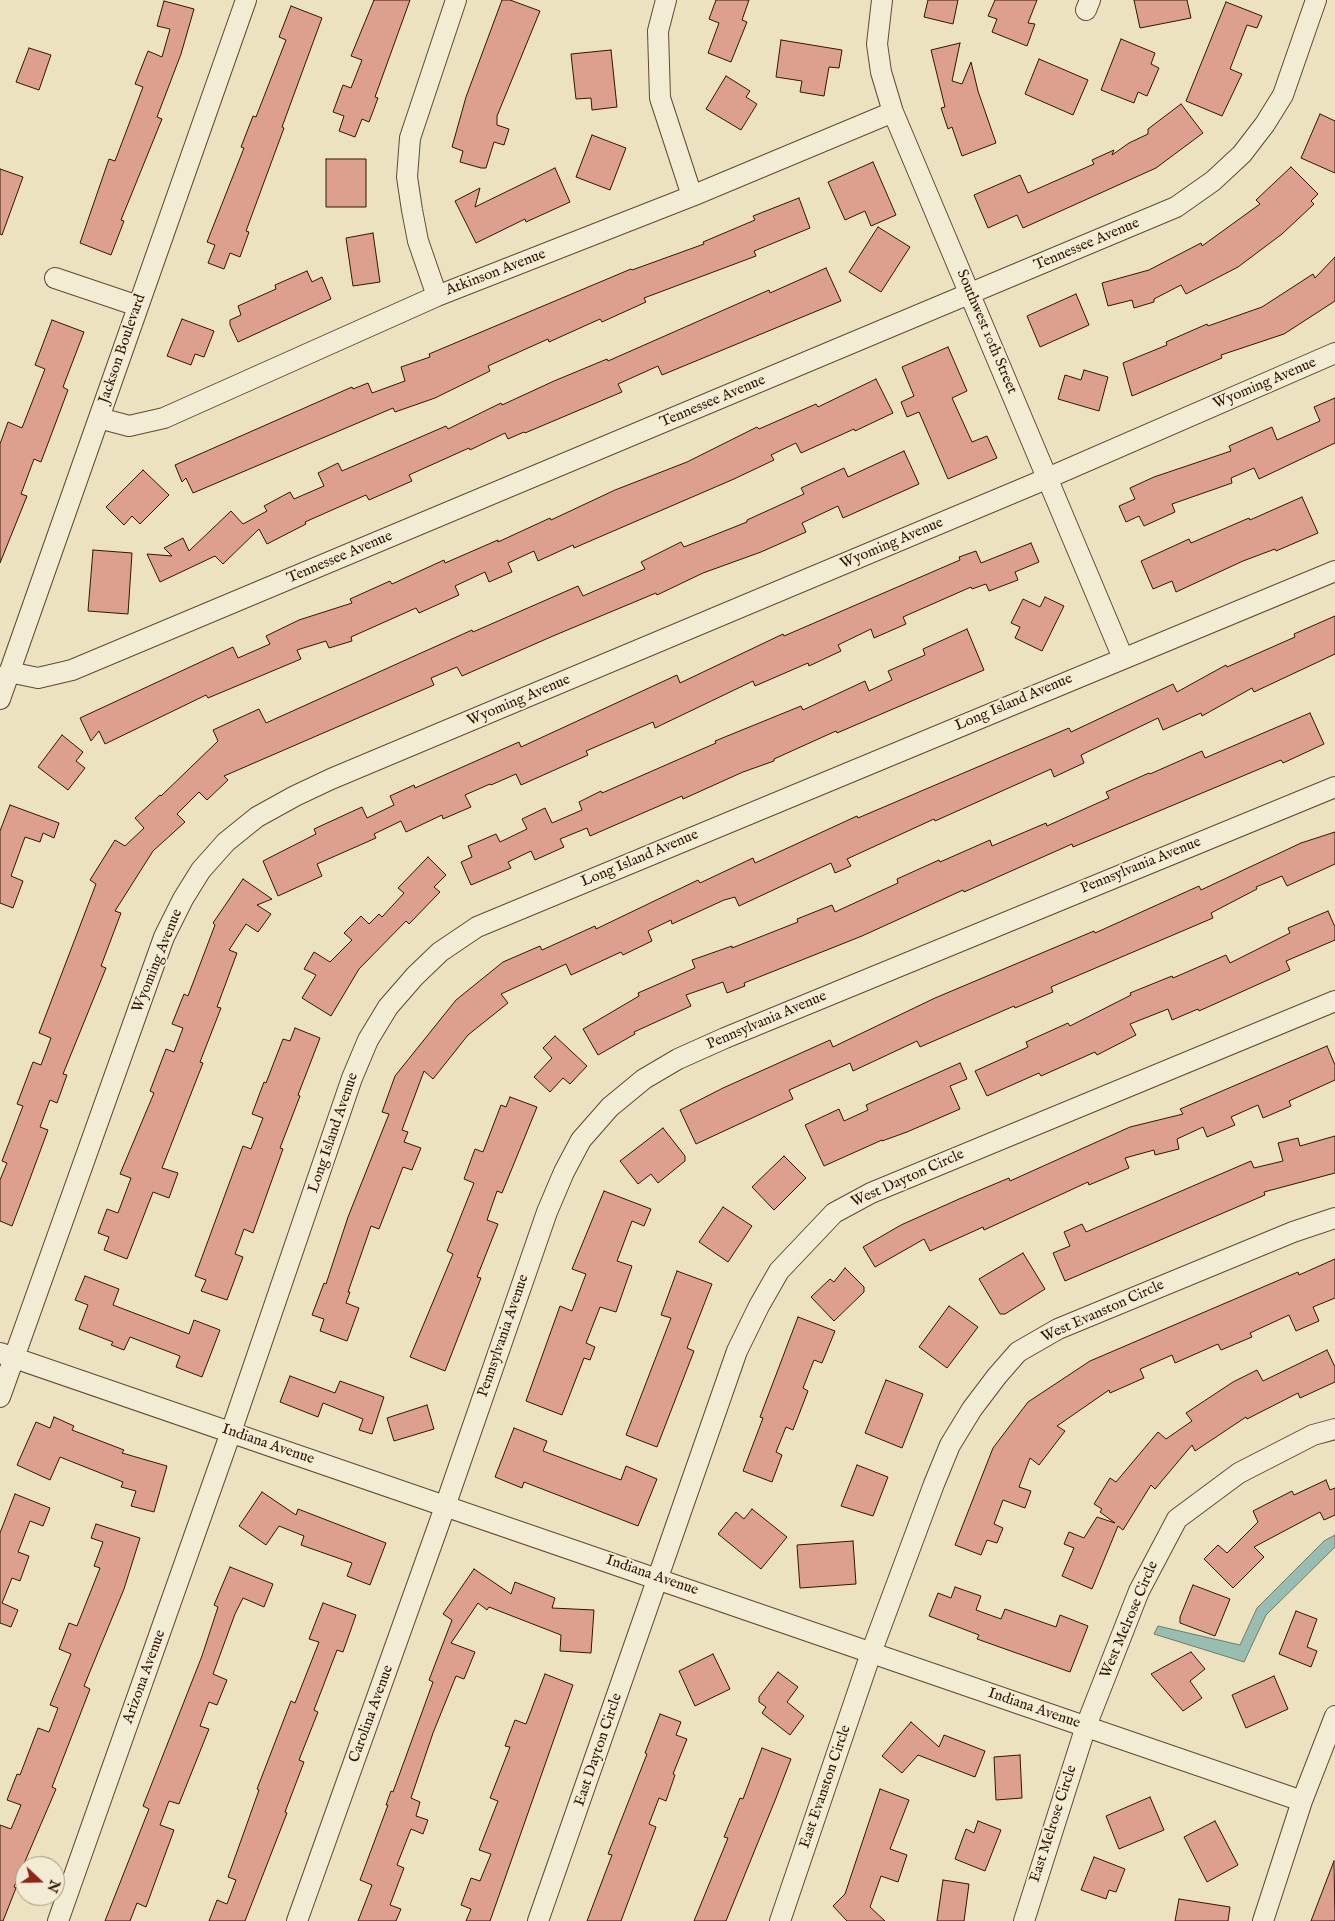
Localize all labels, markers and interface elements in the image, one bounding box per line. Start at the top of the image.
street label: Tennessee Avenue [1032,215,1142,275]
street label: Atkinson Avenue [443,246,549,300]
street label: Southwest 10th Street [952,267,1020,397]
street label: Jackson Boulevard [96,292,150,406]
street label: Wyoming Avenue [1211,354,1319,414]
street label: Tennessee Avenue [658,372,768,432]
street label: Wyoming Avenue [838,514,946,574]
street label: Tennessee Avenue [285,528,395,588]
street label: Long Island Avenue [953,670,1075,736]
street label: Wyoming Avenue [465,671,573,731]
street label: Long Island Avenue [579,826,701,892]
street label: Pennsylvania Avenue [1078,834,1204,898]
street label: Wyoming Avenue [129,907,187,1015]
street label: Pennsylvania Avenue [704,988,830,1054]
street label: Long Island Avenue [305,1071,363,1195]
street label: West Dayton Circle [849,1146,967,1212]
street label: Pennsylvania Avenue [475,1272,533,1400]
street label: West Evanston Circle [1039,1277,1167,1347]
street label: Indiana Avenue [219,1421,317,1469]
street label: Indiana Avenue [603,1552,701,1600]
street label: West Melrose Circle [1097,1559,1163,1681]
street label: Arizona Avenue [120,1628,170,1726]
street label: Carolina Avenue [346,1663,398,1765]
street label: Indiana Avenue [985,1685,1083,1733]
street label: East Dayton Circle [571,1691,627,1809]
street label: East Evanston Circle [796,1723,856,1851]
street label: East Melrose Circle [1027,1763,1081,1885]
north arrow [15,1856,65,1906]
text: N [42,1877,64,1895]

